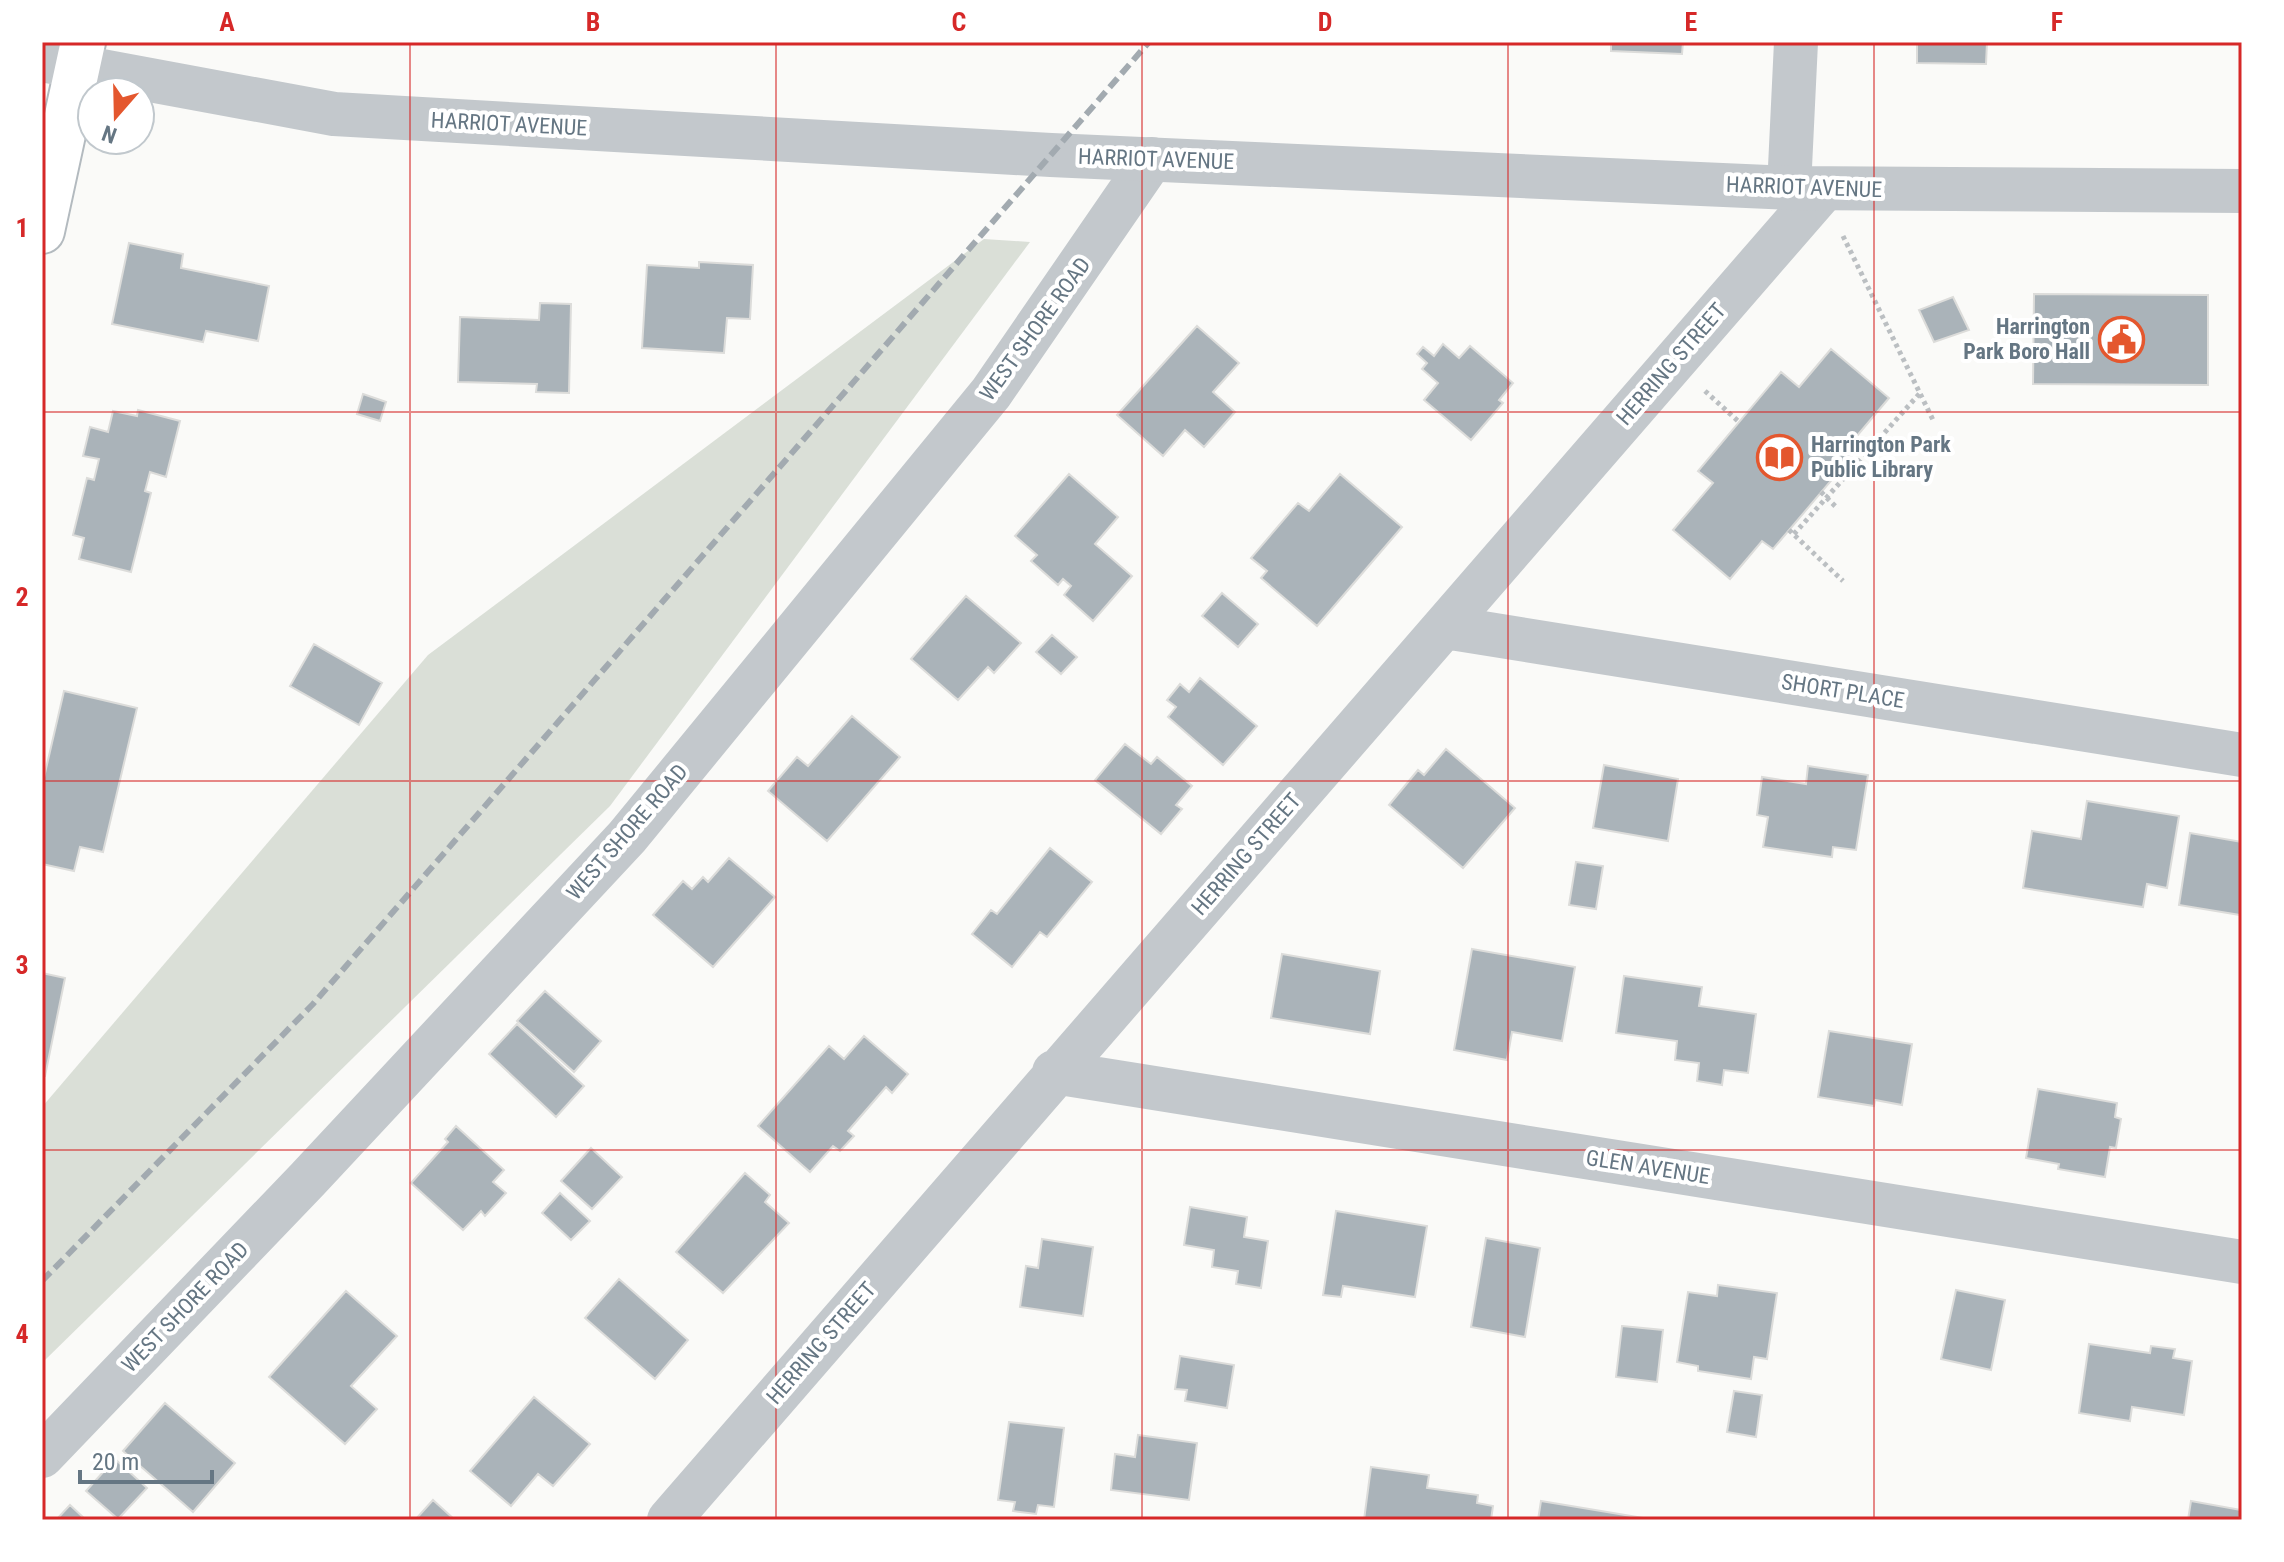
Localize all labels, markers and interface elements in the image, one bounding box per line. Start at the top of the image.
text: A [219,7,235,37]
text: B [586,7,600,37]
text: C [952,7,967,37]
text: D [1318,7,1332,37]
text: E [1685,7,1698,37]
text: F [2051,7,2063,37]
north arrow [76,76,156,156]
street label: HARRIOT AVENUE [430,107,588,141]
text: N [99,120,120,148]
street label: HARRIOT AVENUE [1077,144,1235,174]
street label: HARRIOT AVENUE [1725,172,1883,202]
text: 1 [15,213,29,243]
street label: WEST SHORE ROAD [975,252,1095,406]
street label: HERRING STREET [1611,298,1731,430]
place label: Harrington Park Boro Hall [1963,314,2090,364]
public building icon: Harrington Park Boro Hall [2097,315,2145,363]
place label: Harrington Park Public Library [1811,432,1951,482]
library icon: Harrington Park Public Library [1756,433,1804,481]
text: 2 [15,582,29,612]
street label: SHORT PLACE [1780,669,1906,713]
street label: WEST SHORE ROAD [561,759,693,905]
street label: HERRING STREET [1186,788,1306,920]
text: 3 [15,950,29,980]
street label: GLEN AVENUE [1584,1145,1712,1189]
street label: WEST SHORE ROAD [117,1237,253,1377]
street label: HERRING STREET [761,1277,881,1409]
text: 4 [15,1319,29,1349]
scale bar [80,1434,212,1484]
text: 20 m [92,1448,139,1476]

